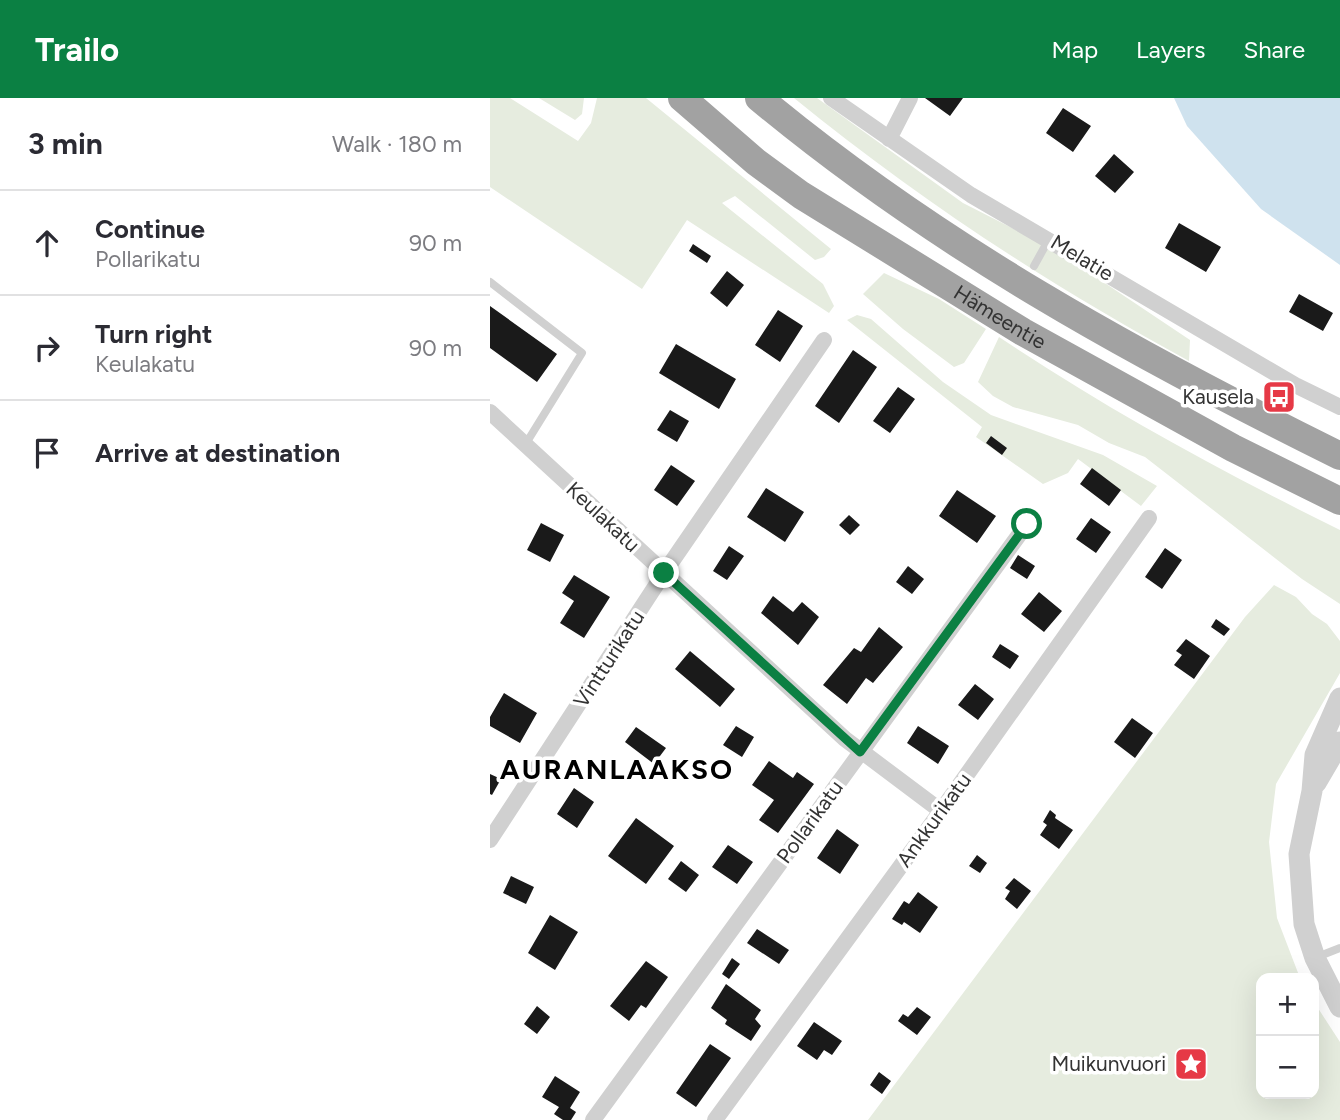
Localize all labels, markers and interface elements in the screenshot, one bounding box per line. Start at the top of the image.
text: Trailo [35,30,119,69]
text: Map [1051,35,1098,64]
text: Layers [1136,35,1205,64]
text: Share [1243,35,1305,64]
text: 3 min [28,125,103,162]
text: Walk · 180 m [332,130,462,158]
text: Continue [95,213,205,245]
icon: ahead [28,224,66,262]
text: 90 m [409,229,462,257]
street label: Melatie [1046,229,1118,286]
text: Pollarikatu [95,245,201,273]
street label: Hämeentie [949,279,1050,354]
text: Turn right [95,318,212,350]
icon: right [28,329,66,367]
text: 90 m [409,334,462,362]
text: Keulakatu [95,350,195,378]
bus stop icon: Kausela [1260,378,1298,416]
place label: Kausela [1182,384,1254,409]
icon: arrive [28,434,66,472]
text: Arrive at destination [95,437,340,469]
street label: Keulakatu [561,476,645,557]
route start [1011,508,1042,539]
route end [648,557,679,588]
street label: Vintturikatu [568,605,649,712]
district label: AURANLAAKSO [500,752,734,786]
street label: Ankkurikatu [891,768,976,872]
street label: Pollarikatu [771,775,848,868]
map controls [1256,973,1319,1099]
button: + [1256,973,1319,1036]
button: − [1256,1036,1319,1099]
place icon: Muikunvuori [1172,1045,1210,1083]
place label: Muikunvuori [1051,1051,1166,1076]

